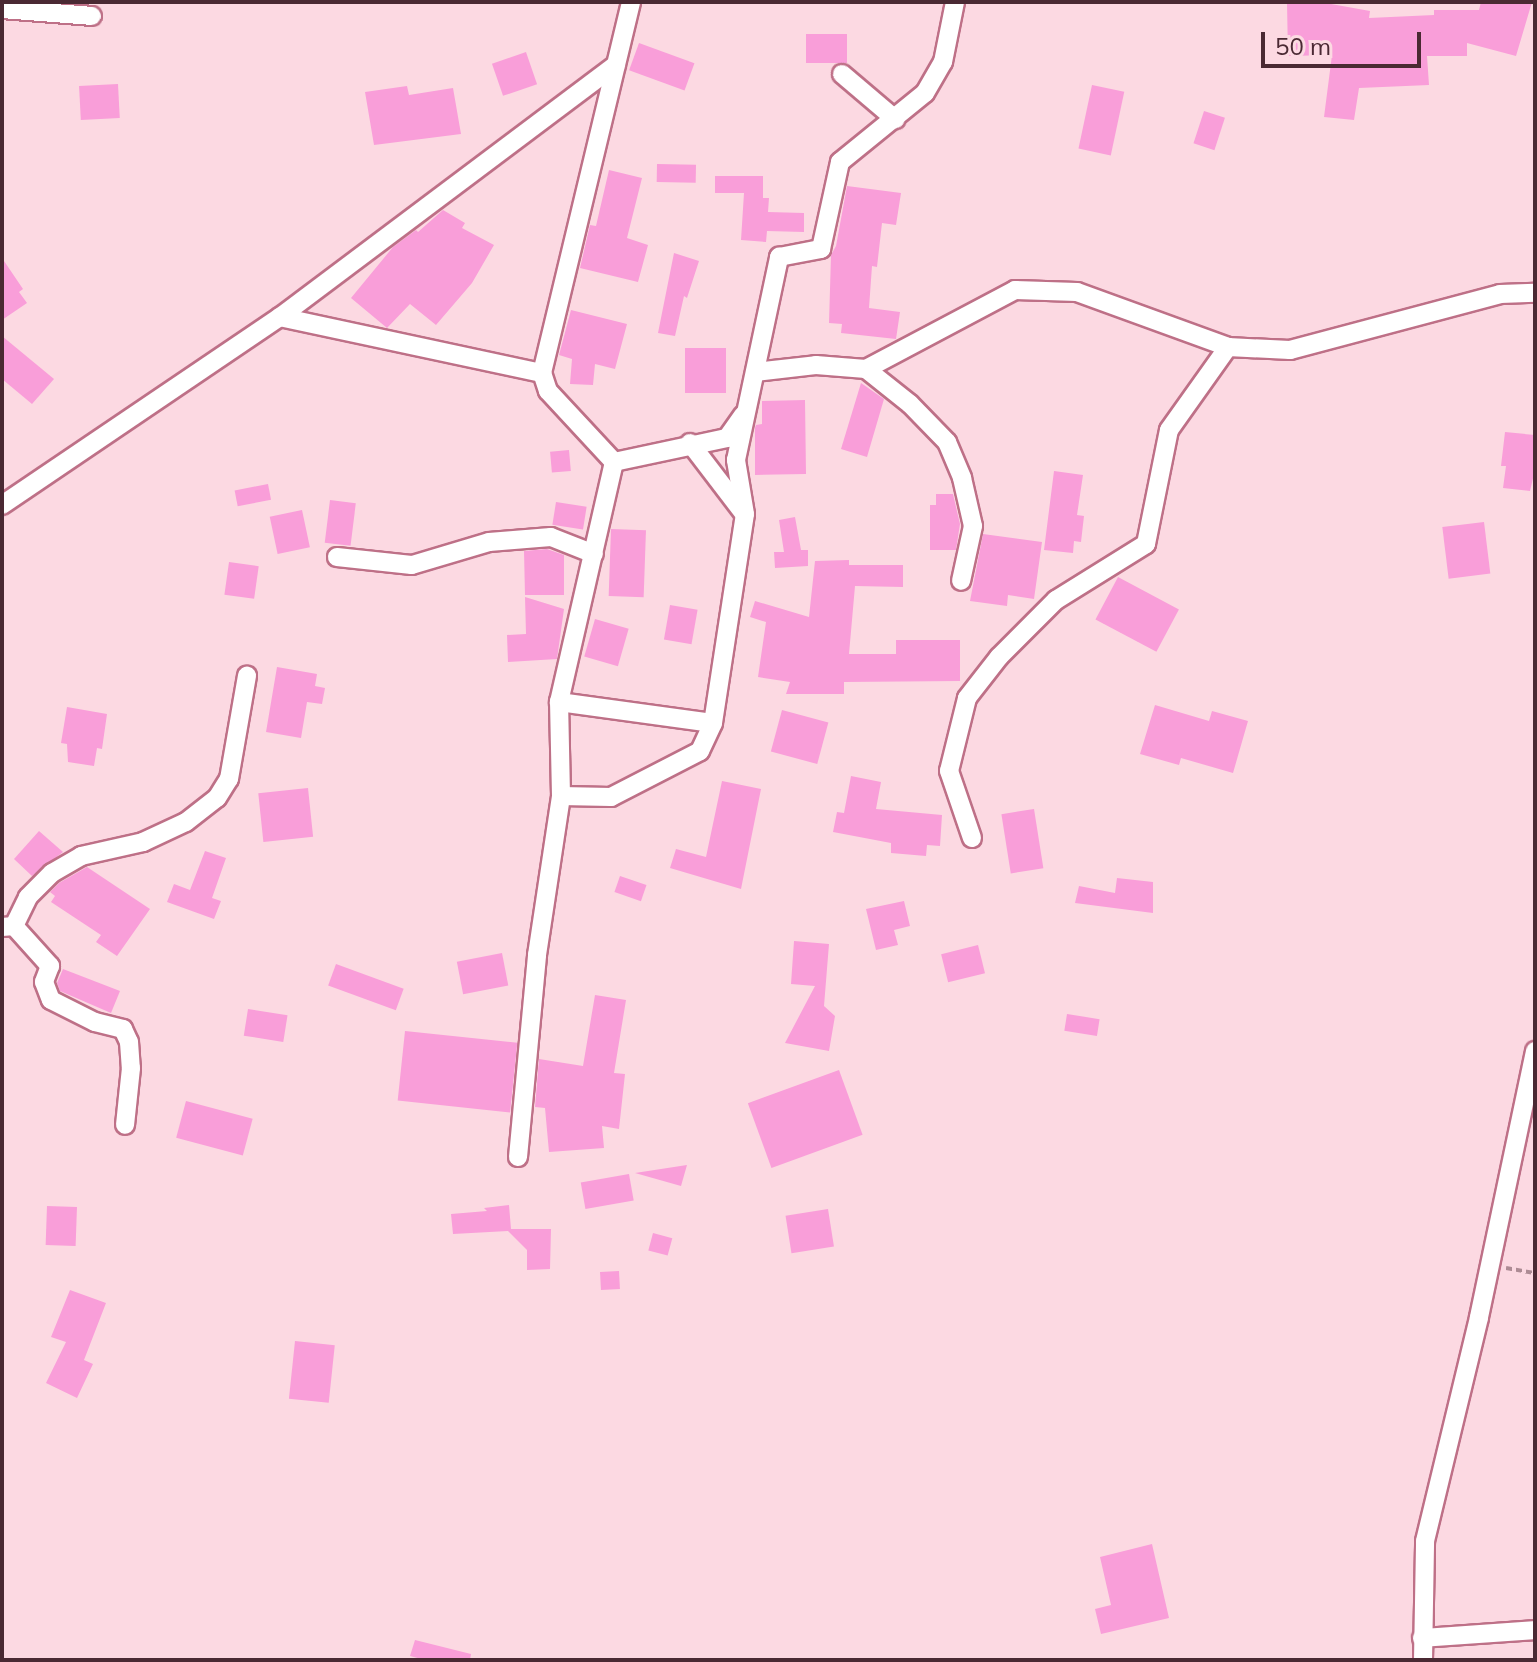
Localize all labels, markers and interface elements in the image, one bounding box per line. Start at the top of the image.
scale bar [1265,16,1425,66]
text: 50 m [1275,31,1331,61]

